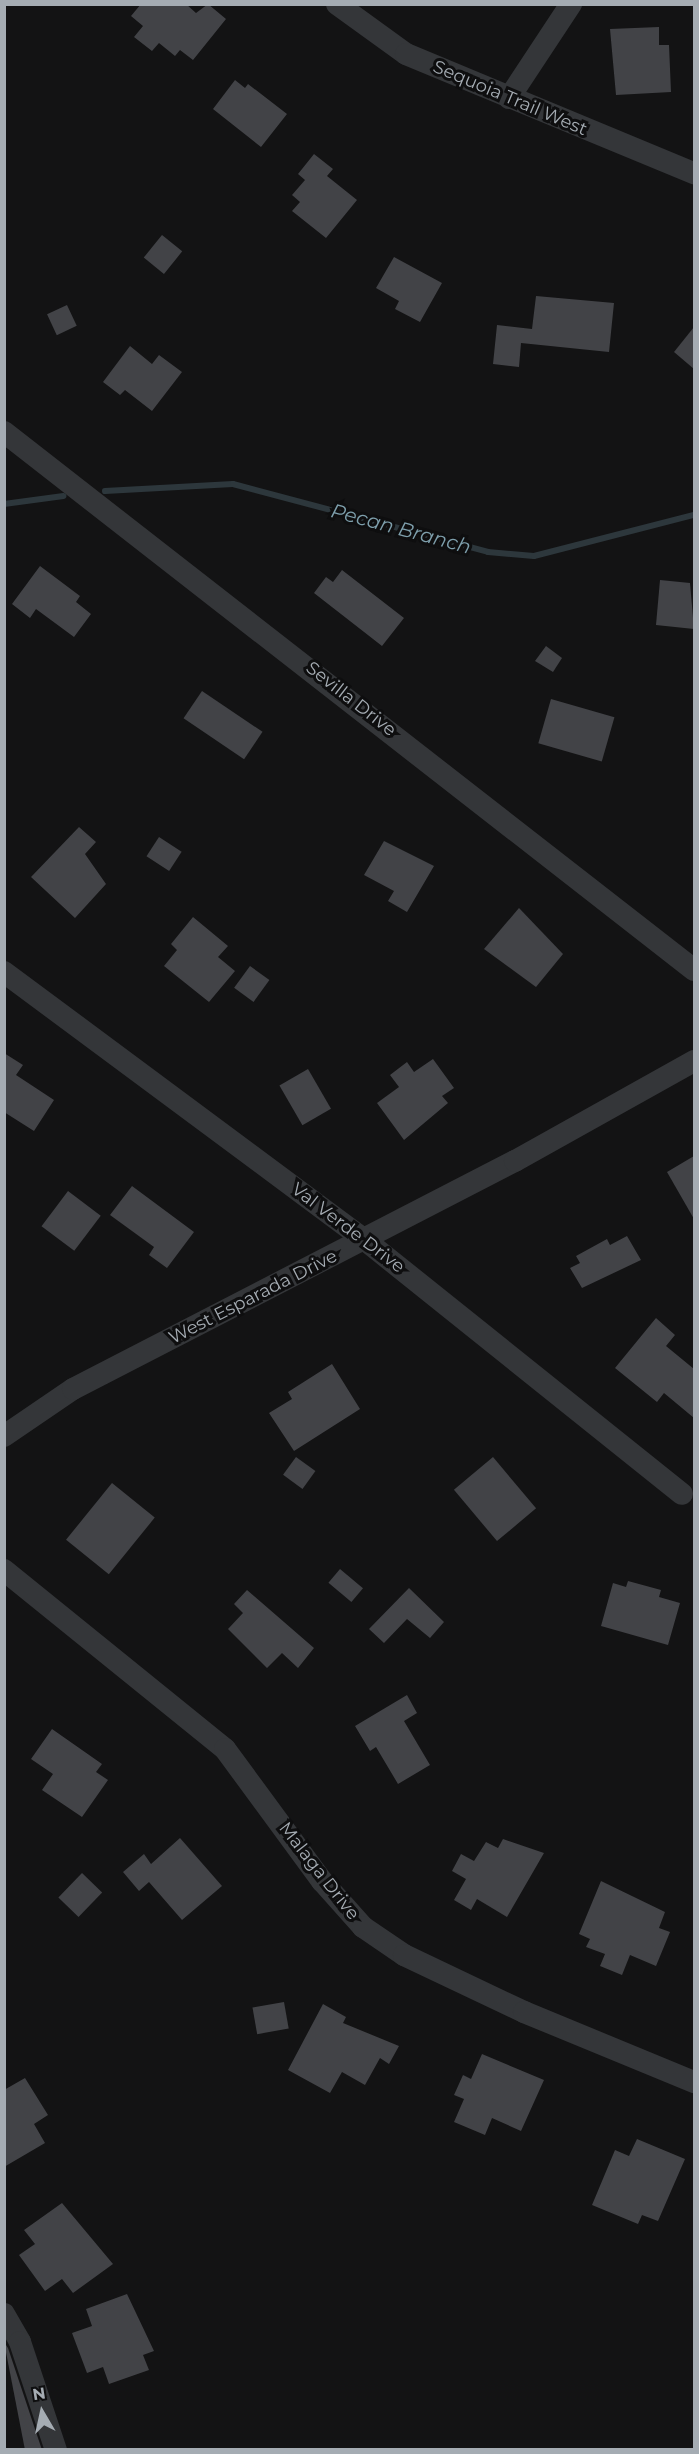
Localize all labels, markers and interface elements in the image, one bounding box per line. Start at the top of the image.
street label: Sequoia Trail West [430,56,590,140]
water label: Pecan Branch [328,499,474,559]
street label: Sevilla Drive [302,657,400,741]
street label: Val Verde Drive [287,1178,409,1278]
street label: West Esparada Drive [165,1245,341,1349]
street label: Malaga Drive [274,1818,364,1924]
north arrow [12,2382,72,2442]
text: N [31,2383,47,2404]

